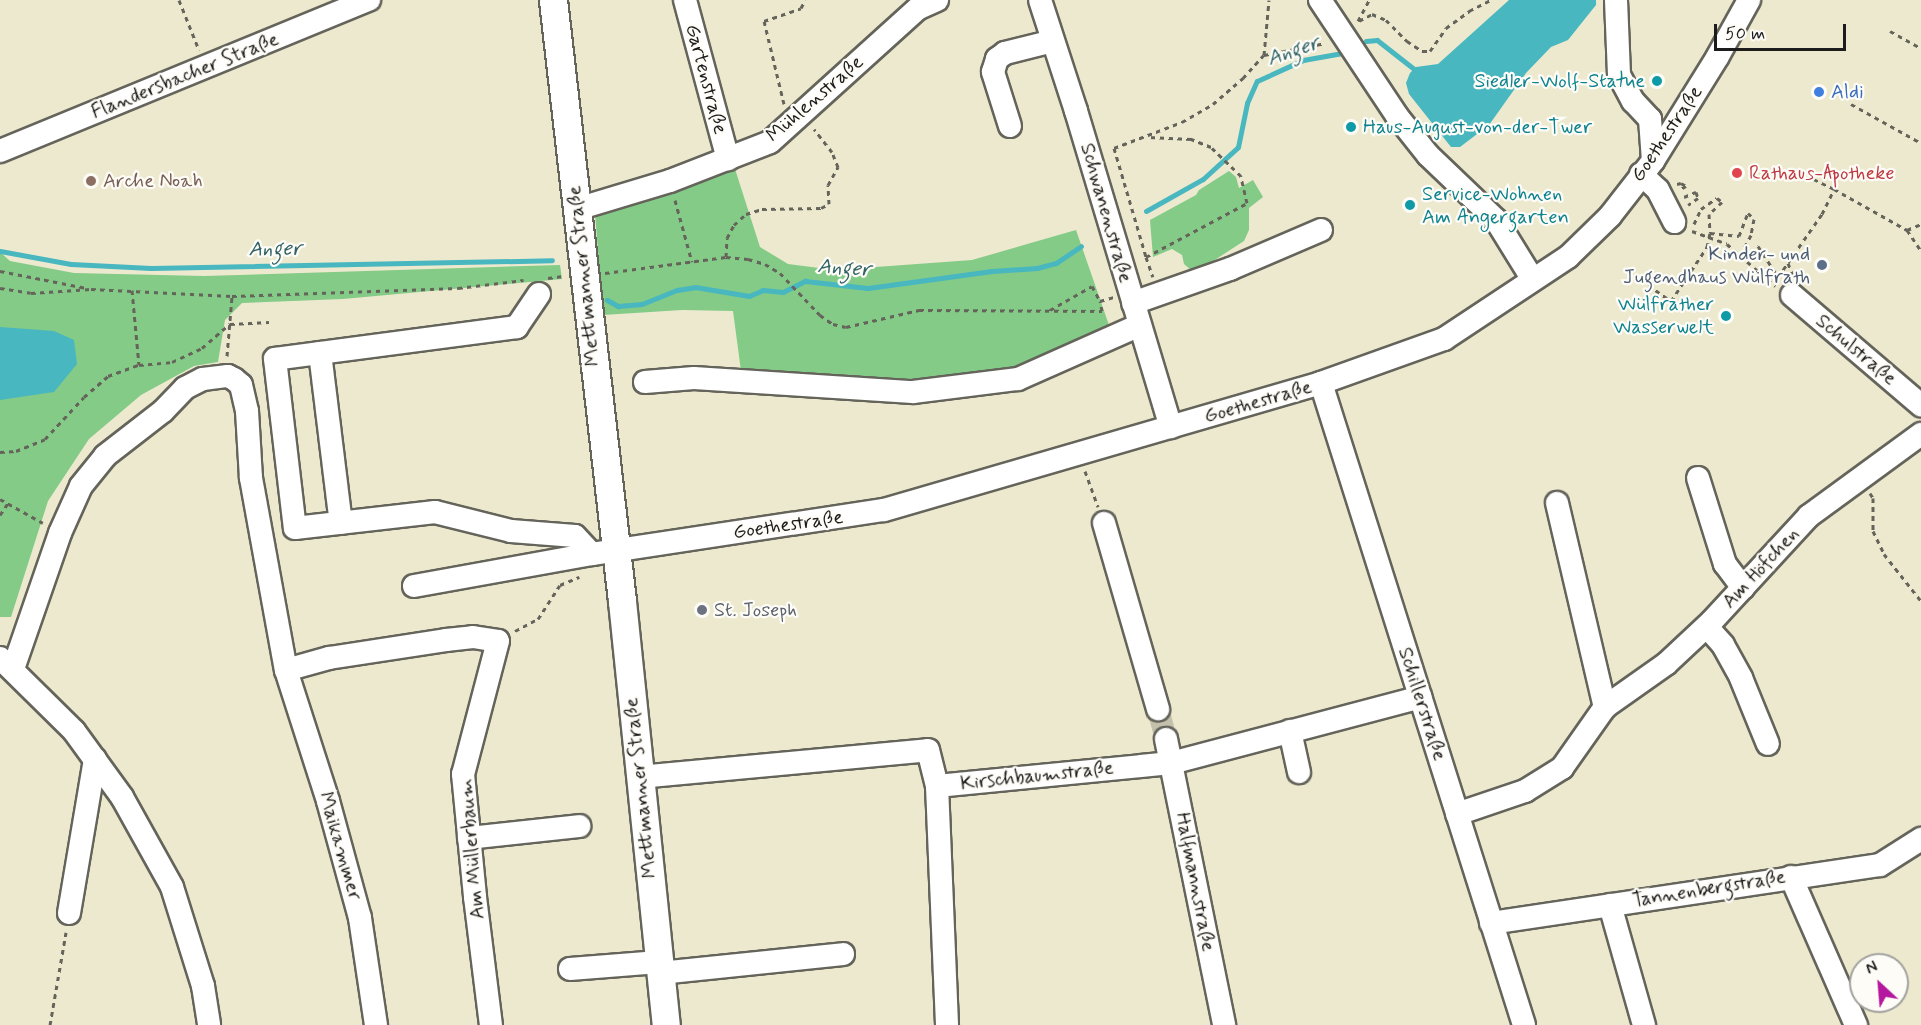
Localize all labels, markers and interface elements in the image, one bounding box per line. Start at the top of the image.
scale bar [1717,12,1849,50]
street label: Gartenstraße [680,21,732,137]
text: 50 m [1725,22,1765,46]
street label: Flandersbacher Straße [88,27,282,125]
water label: Anger [1264,30,1322,72]
street label: Mühlenstraße [762,50,868,148]
place label: Siedler-Wolf-Statue [1475,69,1645,93]
marker: Siedler-Wolf-Statue [1650,74,1664,88]
place label: Aldi [1831,80,1864,104]
street label: Goethestraße [1626,81,1708,187]
marker: Aldi [1812,85,1826,99]
place label: Haus-August-von-der-Twer [1363,115,1592,139]
marker: Haus-August-von-der-Twer [1344,120,1358,134]
street label: Schwanenstraße [1075,140,1137,286]
place label: Rathaus-Apotheke [1749,161,1894,185]
marker: Rathaus-Apotheke [1730,166,1744,180]
place label: Arche Noah [103,169,201,193]
marker: Arche Noah [84,174,98,188]
place label: Service-Wohnen Am Angergarten [1422,182,1566,229]
street label: Mettmanner Straße [563,184,605,368]
marker: Service-Wohnen Am Angergarten [1403,198,1417,212]
water label: Anger [248,236,302,262]
place label: Kinder- und Jugendhaus Wülfrath [1623,242,1810,289]
water label: Anger [816,254,872,282]
marker: Kinder- und Jugendhaus Wülfrath [1815,258,1829,272]
place label: Wülfrather Wasserwelt [1613,292,1714,339]
marker: Wülfrather Wasserwelt [1719,309,1733,323]
street label: Schulstraße [1811,309,1901,391]
street label: Goethestraße [1201,375,1315,429]
street label: Goethestraße [731,505,845,545]
street label: Am Höfchen [1717,522,1805,614]
place label: St. Joseph [714,598,797,622]
marker: St. Joseph [695,603,709,617]
street label: Schillerstraße [1392,644,1452,764]
street label: Mettmanner Straße [620,696,662,880]
street label: Kirschbaumstraße [959,756,1115,796]
street label: Am Müllerbaum [454,778,490,920]
street label: Maikammer [313,789,367,903]
street label: Halfmannstraße [1170,810,1220,954]
street label: Tannenbergstraße [1631,865,1787,913]
north arrow [1849,953,1909,1013]
text: N [1862,956,1881,980]

